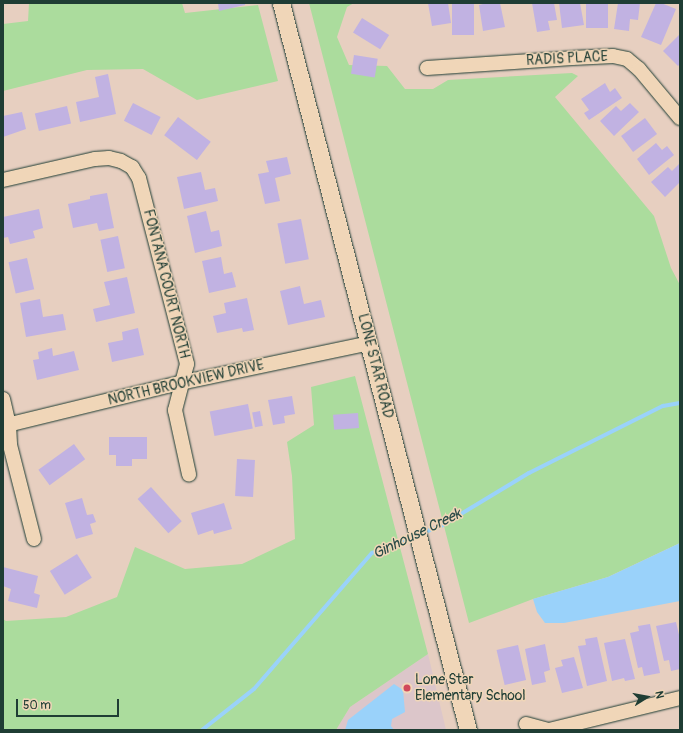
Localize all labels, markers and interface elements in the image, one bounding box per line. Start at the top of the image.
street label: RADIS PLACE [526,48,608,70]
street label: FONTANA COURT NORTH [139,208,193,360]
street label: LONE STAR ROAD [354,312,396,420]
street label: NORTH BROOKVIEW DRIVE [106,357,266,409]
water label: Ginhouse Creek [370,505,464,563]
place label: Lone Star Elementary School [415,672,526,704]
north arrow [627,677,667,717]
marker: Lone Star Elementary School [402,683,412,693]
text: N [652,690,666,700]
scale bar [18,691,121,717]
text: 50 m [23,698,51,713]

